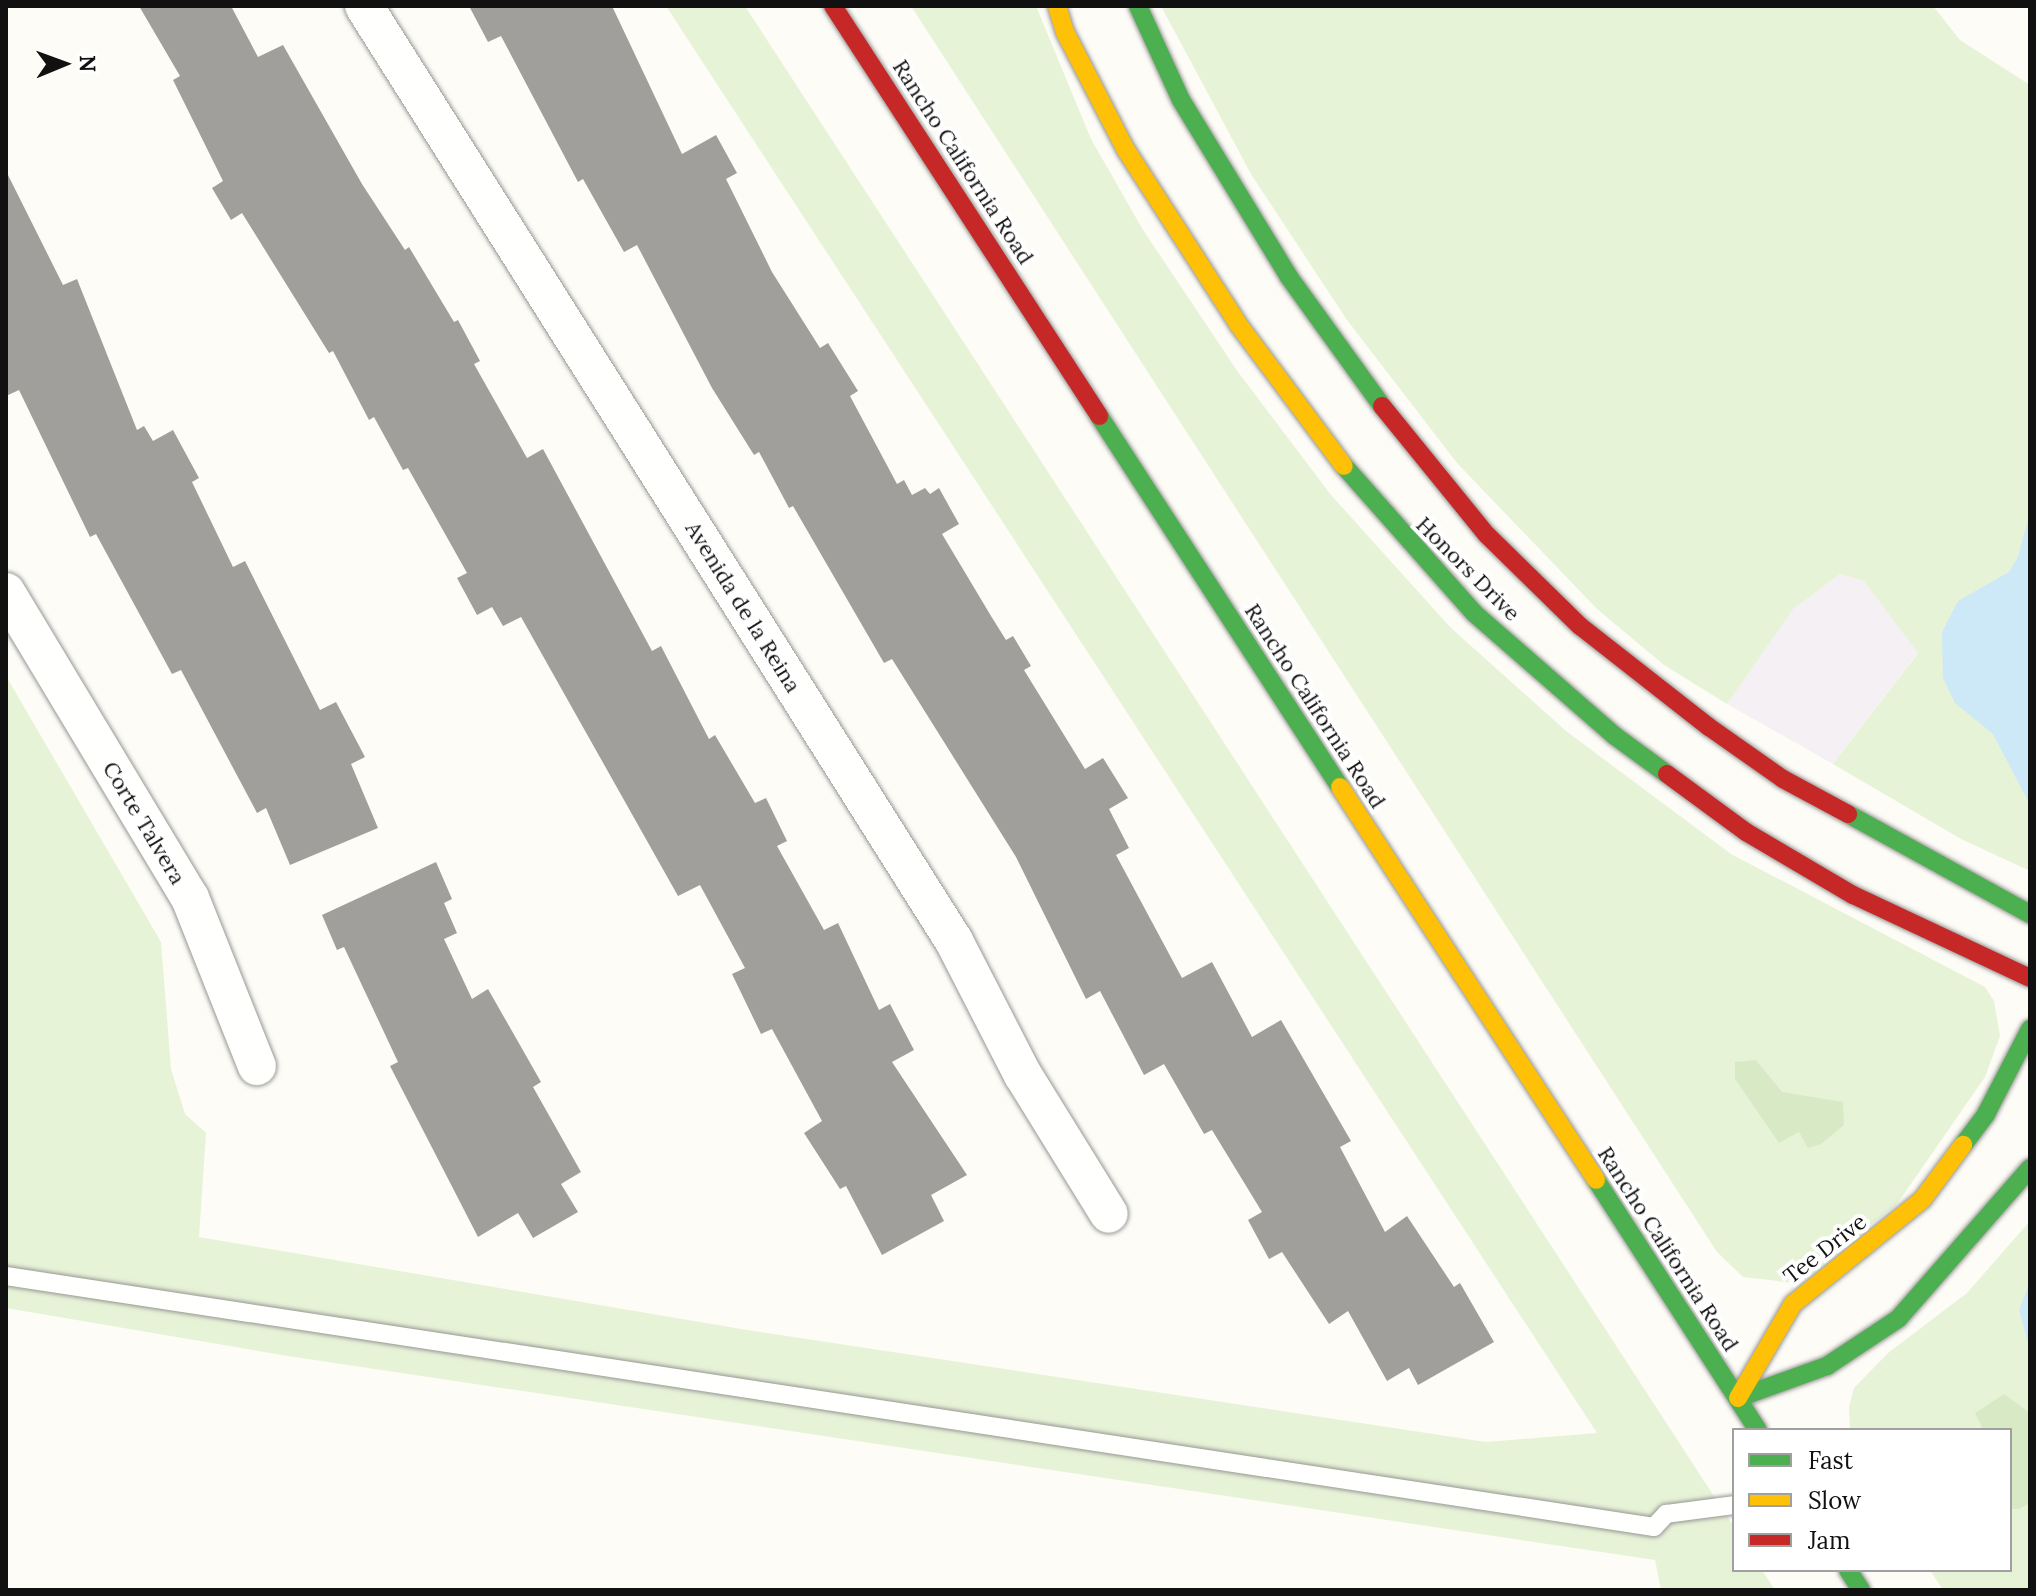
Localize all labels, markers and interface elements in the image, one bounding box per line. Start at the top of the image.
north arrow [24,24,104,104]
text: N [74,55,102,72]
street label: Rancho California Road [887,55,1039,269]
street label: Honors Drive [1410,511,1526,627]
street label: Avenida de la Reina [680,517,806,697]
street label: Rancho California Road [1239,599,1391,813]
street label: Corte Talvera [97,757,191,889]
street label: Rancho California Road [1592,1142,1744,1356]
street label: Tee Drive [1778,1209,1872,1289]
legend [1732,1428,2012,1572]
text: Fast [1808,1445,1853,1476]
text: Slow [1808,1485,1861,1516]
text: Jam [1808,1525,1850,1556]

